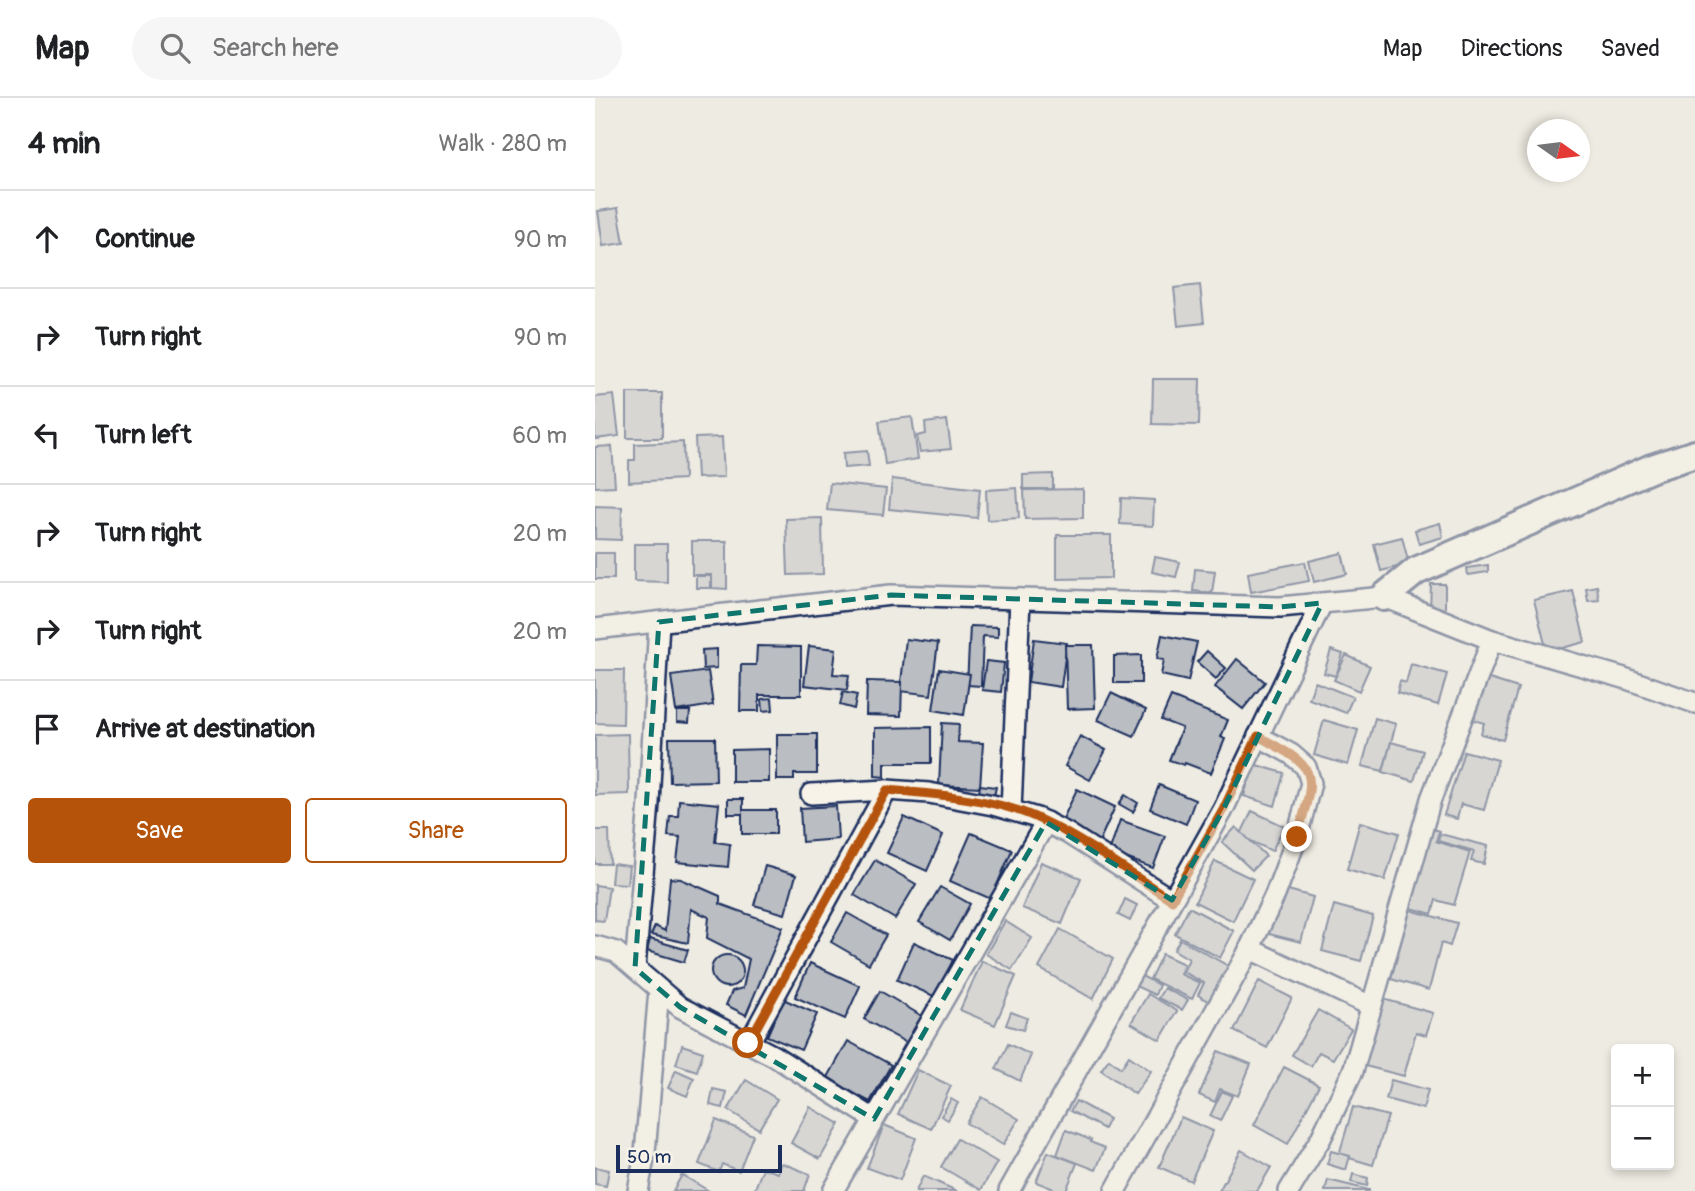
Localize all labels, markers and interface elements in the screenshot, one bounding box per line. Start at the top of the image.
search box [132,17,622,80]
text: Map [35,28,90,69]
icon: search [156,29,194,67]
text: Search here [212,32,339,64]
text: Map [1383,34,1423,63]
text: Directions [1461,34,1562,63]
text: Saved [1600,34,1660,63]
north arrow [1527,119,1590,182]
text: 4 min [28,125,101,162]
text: Walk · 280 m [439,129,567,158]
icon: ahead [28,220,66,258]
text: Continue [95,223,195,255]
text: 90 m [514,225,567,254]
icon: right [28,318,66,356]
text: Turn right [95,321,201,353]
text: 90 m [514,323,567,352]
icon: left [28,416,66,454]
text: Turn left [95,419,191,451]
text: 60 m [512,421,567,450]
icon: right [28,514,66,552]
text: Turn right [95,517,201,549]
text: 20 m [513,519,567,548]
icon: right [28,612,66,650]
text: Turn right [95,615,201,647]
text: 20 m [513,617,567,646]
icon: arrive [28,710,66,748]
text: Arrive at destination [95,713,315,745]
button: Save [28,798,291,863]
button: Share [305,798,567,863]
route end [1281,821,1312,852]
route start [732,1027,763,1058]
map controls [1611,1044,1674,1170]
button: + [1611,1044,1674,1107]
button: − [1611,1107,1674,1170]
scale bar [616,1142,782,1174]
text: 50 m [627,1145,671,1169]

